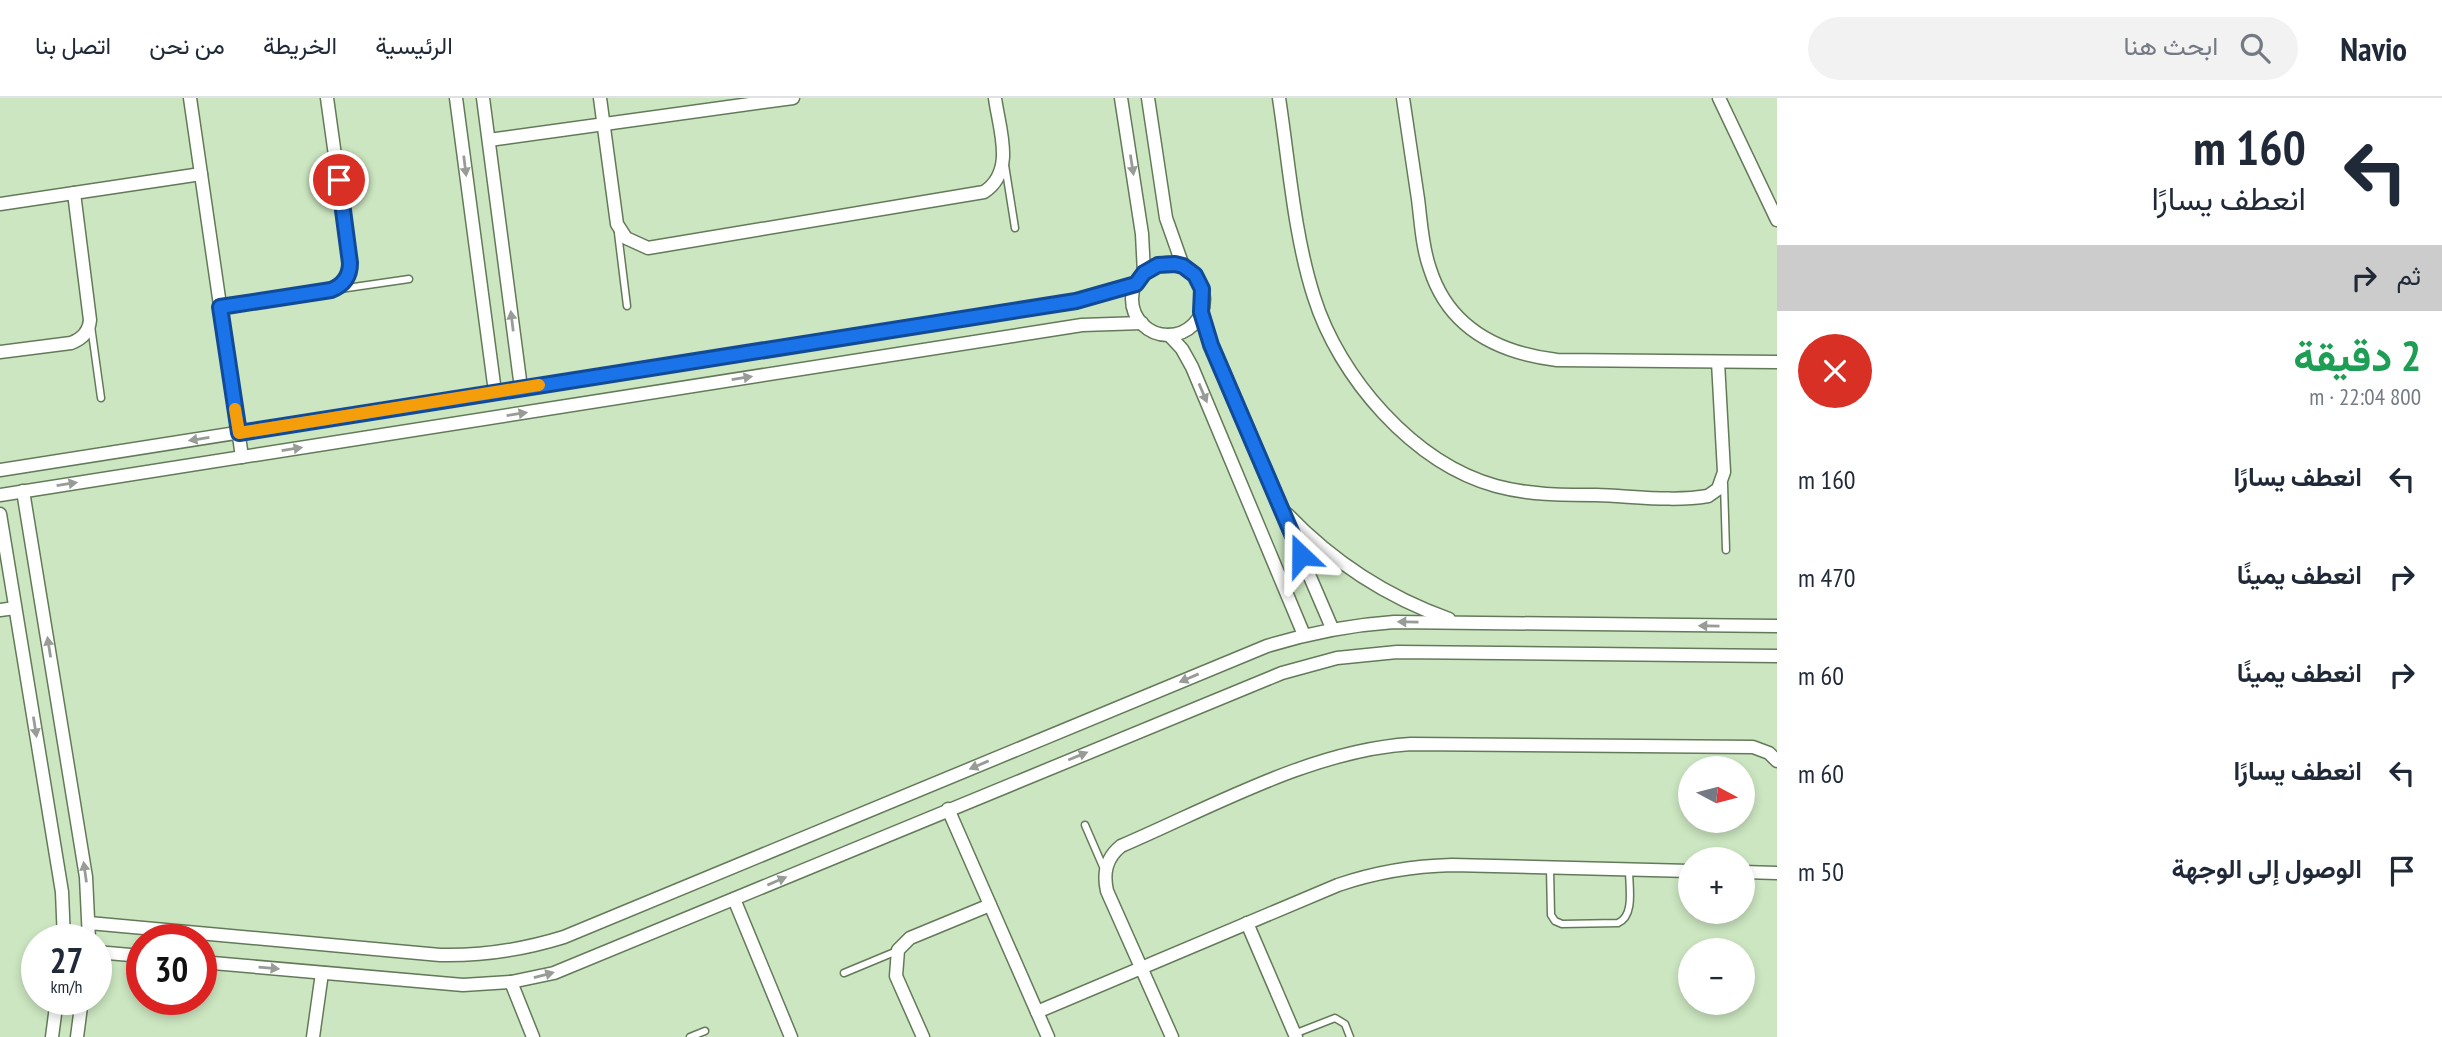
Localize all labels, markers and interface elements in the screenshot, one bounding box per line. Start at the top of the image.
search box [1808,17,2298,80]
text: Navio [2340,27,2407,70]
text: ابحث هنا [2124,29,2218,62]
icon: search [2236,29,2274,67]
text: اتصل بنا [35,30,111,61]
text: من نحن [149,30,225,61]
text: الخريطة [263,30,337,61]
text: الرئيسية [375,30,453,61]
text: 160 m [2193,115,2306,179]
icon: left [2330,126,2421,217]
pin [309,150,369,210]
one-way arrow [460,155,471,177]
one-way arrow [1127,155,1138,177]
icon: arrive [320,161,358,199]
text: انعطف يسارًا [2151,177,2306,219]
icon: right [2345,259,2383,297]
text: ثم [2397,259,2421,292]
one-way arrow [507,309,518,331]
text: 2 دقيقة [2293,328,2421,383]
button: close [1798,334,1872,408]
one-way arrow [731,373,753,384]
text: 800 m · 22:04 [2309,382,2421,411]
one-way arrow [1197,383,1208,404]
one-way arrow [506,408,528,419]
one-way arrow [188,434,210,445]
one-way arrow [281,443,303,454]
text: انعطف يسارًا [2234,460,2362,493]
icon: left [2383,460,2421,498]
text: 160 m [1798,463,1856,496]
one-way arrow [57,479,79,490]
position arrow [1264,518,1338,592]
text: انعطف يمينًا [2237,558,2362,591]
icon: right [2383,558,2421,596]
text: 470 m [1798,561,1856,594]
one-way arrow [1397,616,1419,628]
one-way arrow [1698,620,1720,632]
one-way arrow [43,636,54,658]
text: انعطف يمينًا [2237,656,2362,689]
icon: right [2383,656,2421,694]
text: 60 m [1798,659,1844,692]
one-way arrow [1179,673,1200,684]
one-way arrow [30,716,41,738]
one-way arrow [1068,750,1088,762]
text: انعطف يسارًا [2234,754,2362,787]
icon: left [2383,754,2421,792]
north arrow [1678,756,1755,833]
map controls [1678,756,1755,1015]
text: 60 m [1798,757,1844,790]
one-way arrow [969,760,990,771]
button: + [1678,847,1755,924]
text: الوصول إلى الوجهة [2172,852,2362,885]
icon: arrive [2383,852,2421,890]
text: 50 m [1798,855,1844,888]
one-way arrow [79,861,90,883]
one-way arrow [767,875,788,886]
speed limit sign: 30 [126,924,217,1015]
text: 27 [50,937,83,983]
button: − [1678,938,1755,1015]
one-way arrow [258,963,280,974]
one-way arrow [534,970,555,980]
text: km/h [51,975,82,998]

